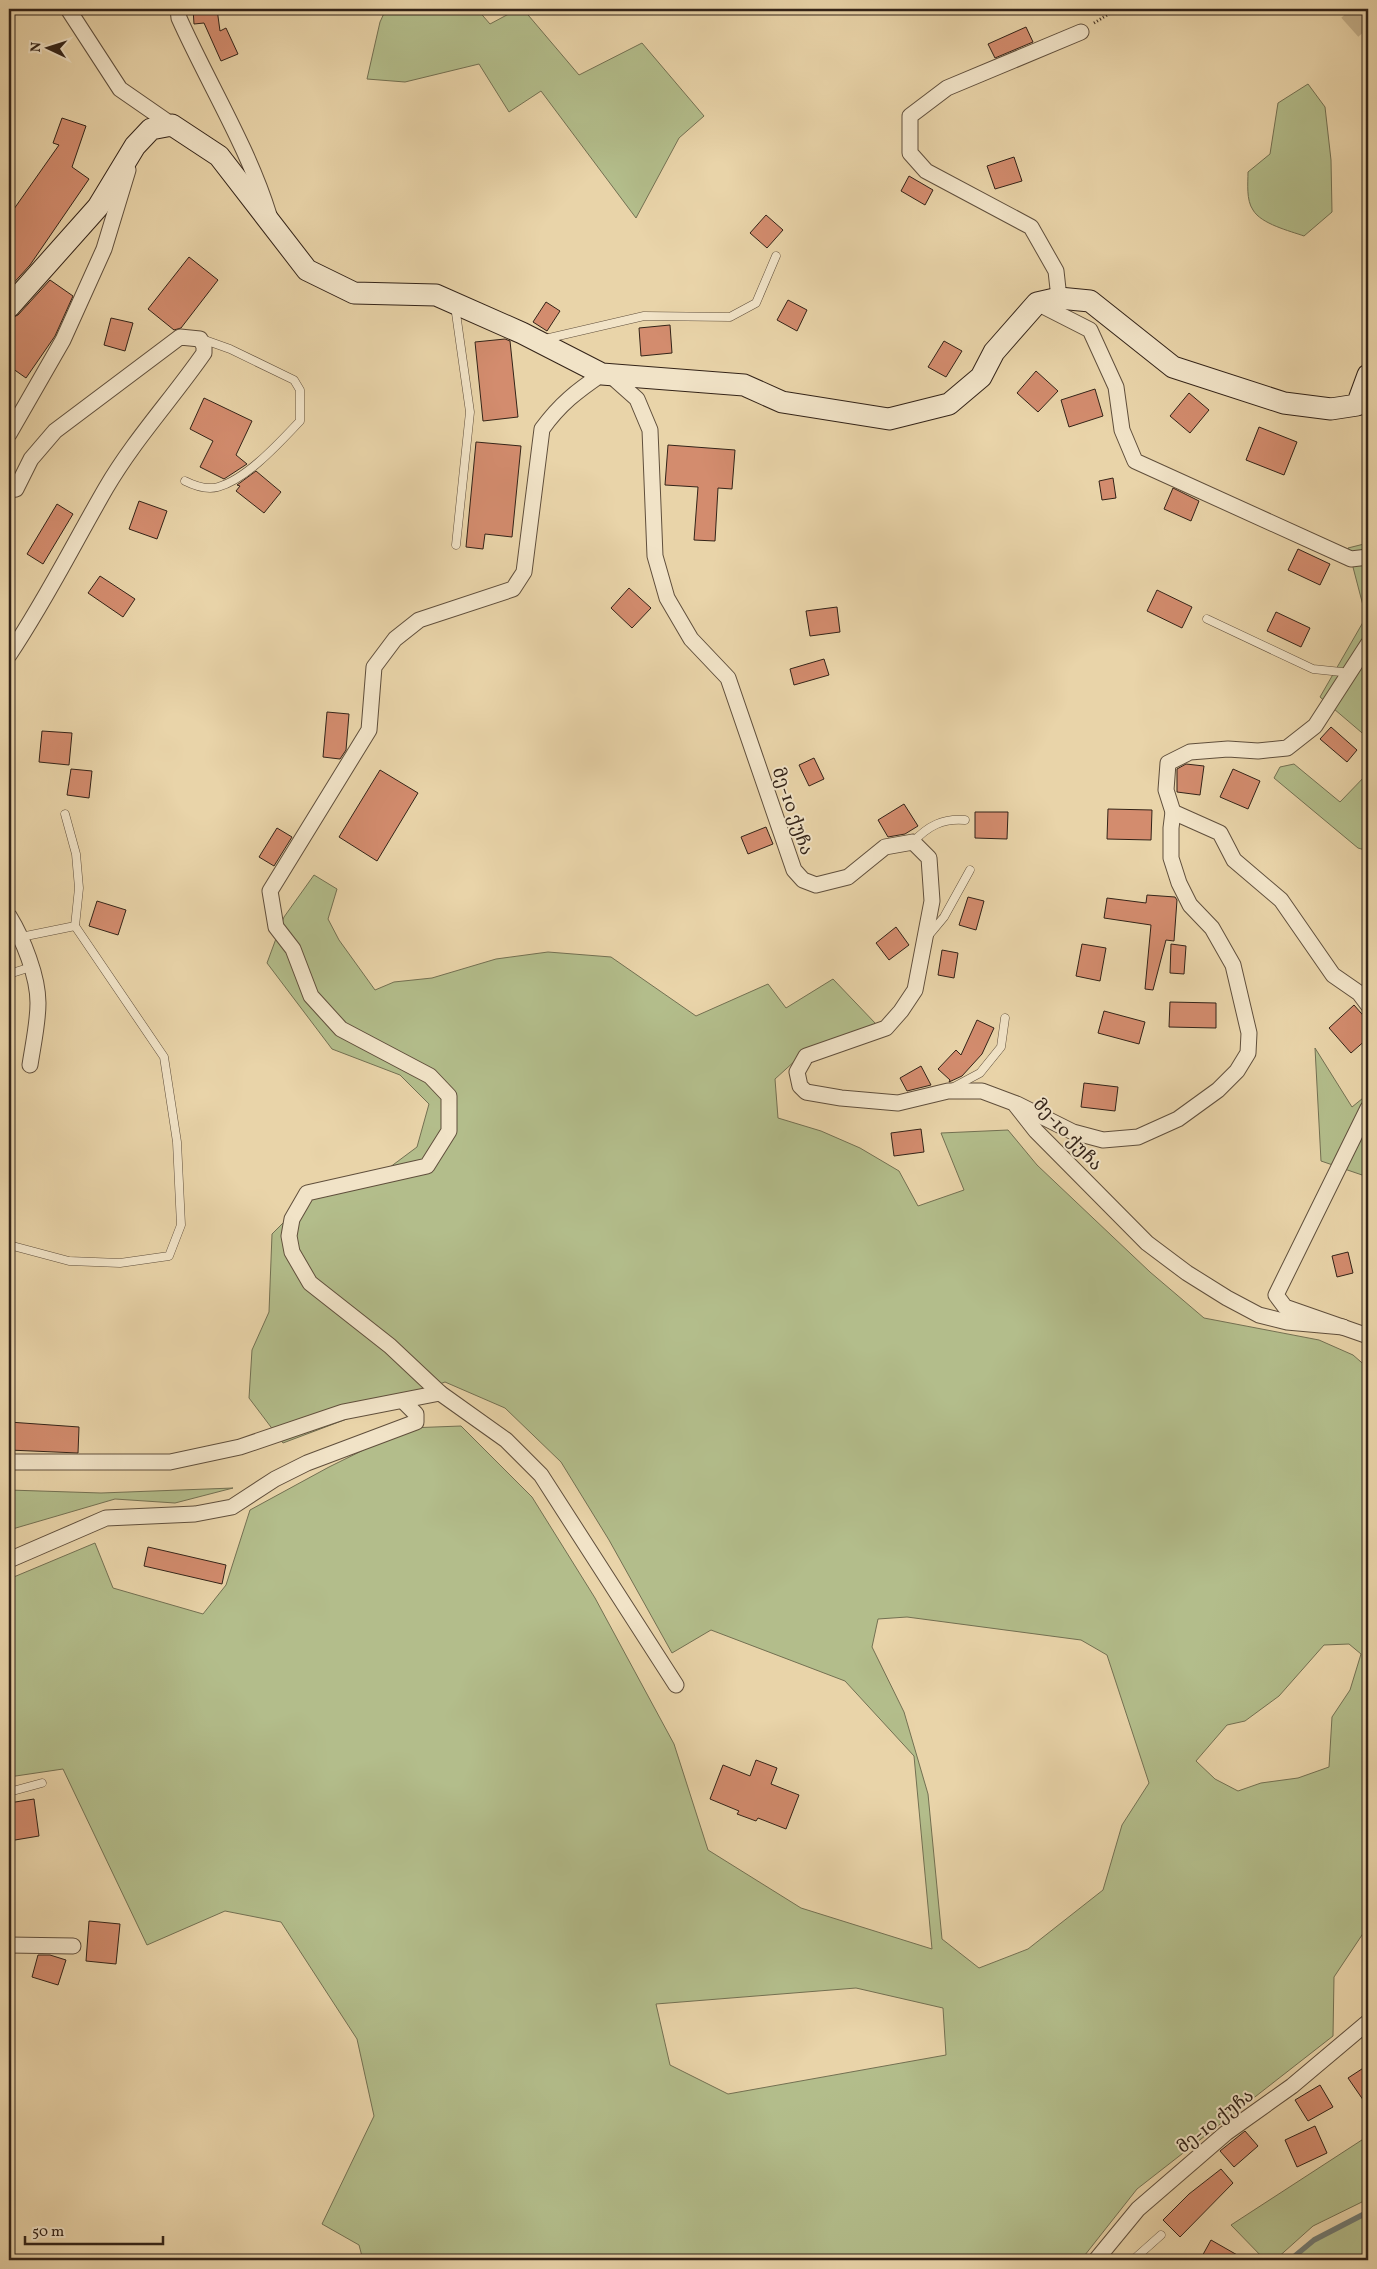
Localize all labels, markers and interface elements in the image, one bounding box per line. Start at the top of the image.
north arrow [22,22,72,72]
text: N [27,41,46,53]
street label: მე-10 ქუჩა [765,764,818,859]
street label: მე-10 ქუჩა [1027,1093,1107,1177]
street label: მე-10 ქუჩა [1172,2084,1260,2160]
scale bar [25,2214,162,2246]
text: 50 m [32,2222,64,2243]

